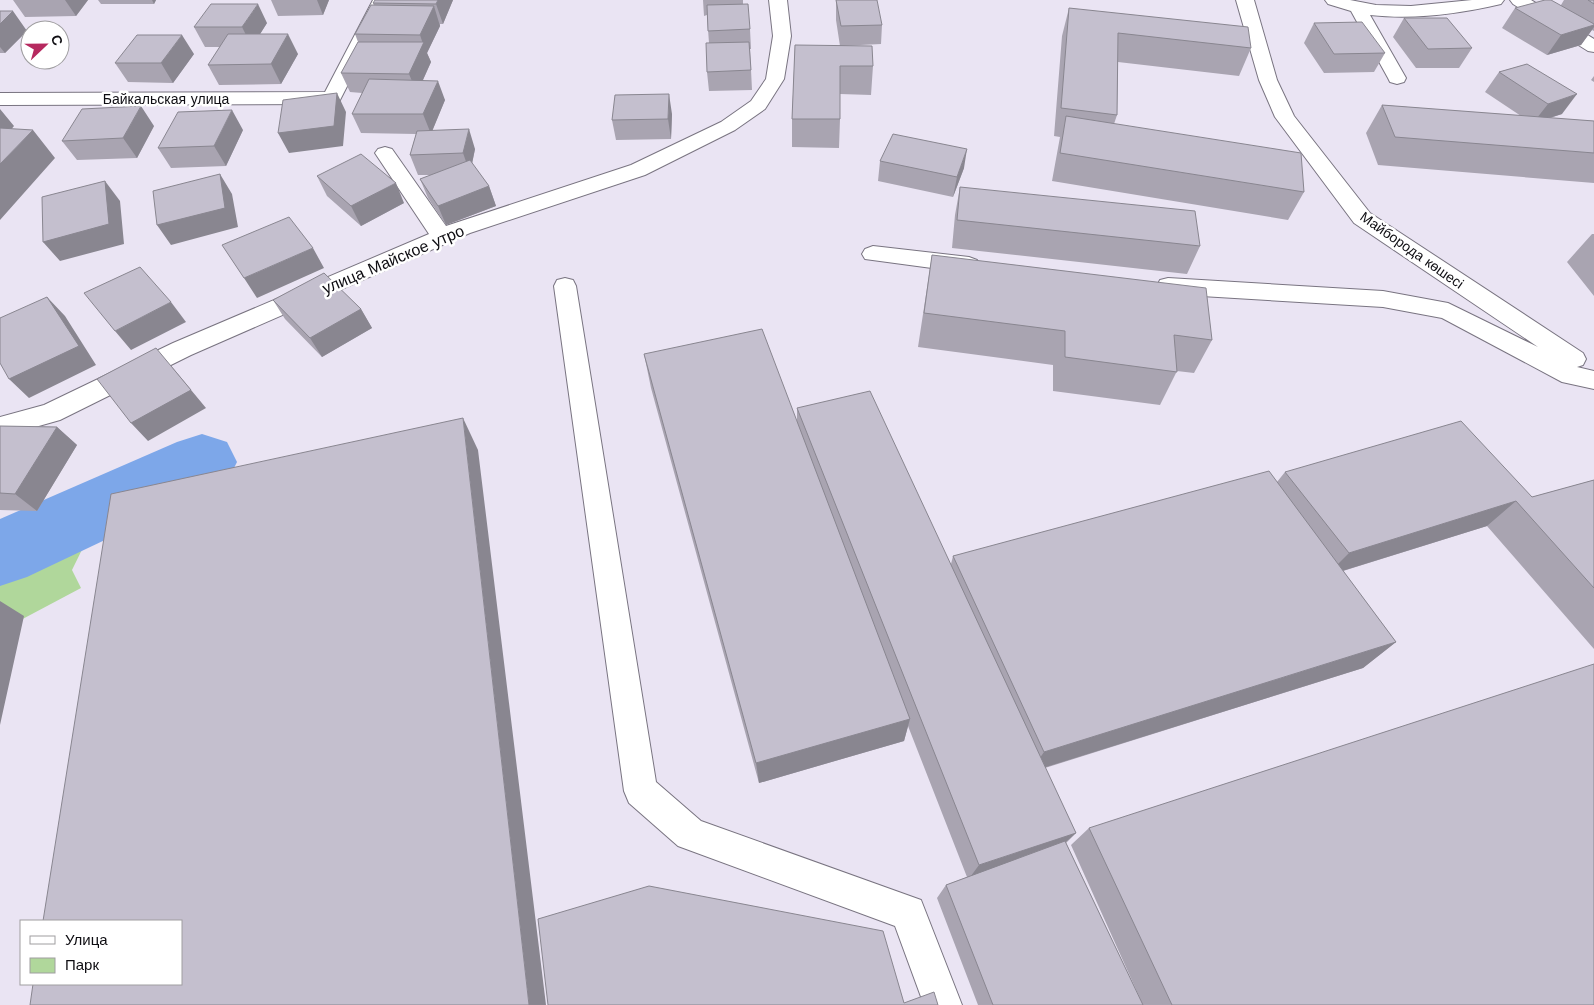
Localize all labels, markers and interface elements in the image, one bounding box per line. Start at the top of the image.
north arrow [20,20,70,70]
text: С [48,32,66,48]
street label: Байкальская улица [103,91,229,107]
street label: Майборода көшесі [1357,208,1467,292]
street label: улица Майское утро [319,221,467,298]
legend [20,920,182,985]
text: Улица [65,931,108,949]
text: Парк [65,956,99,974]

